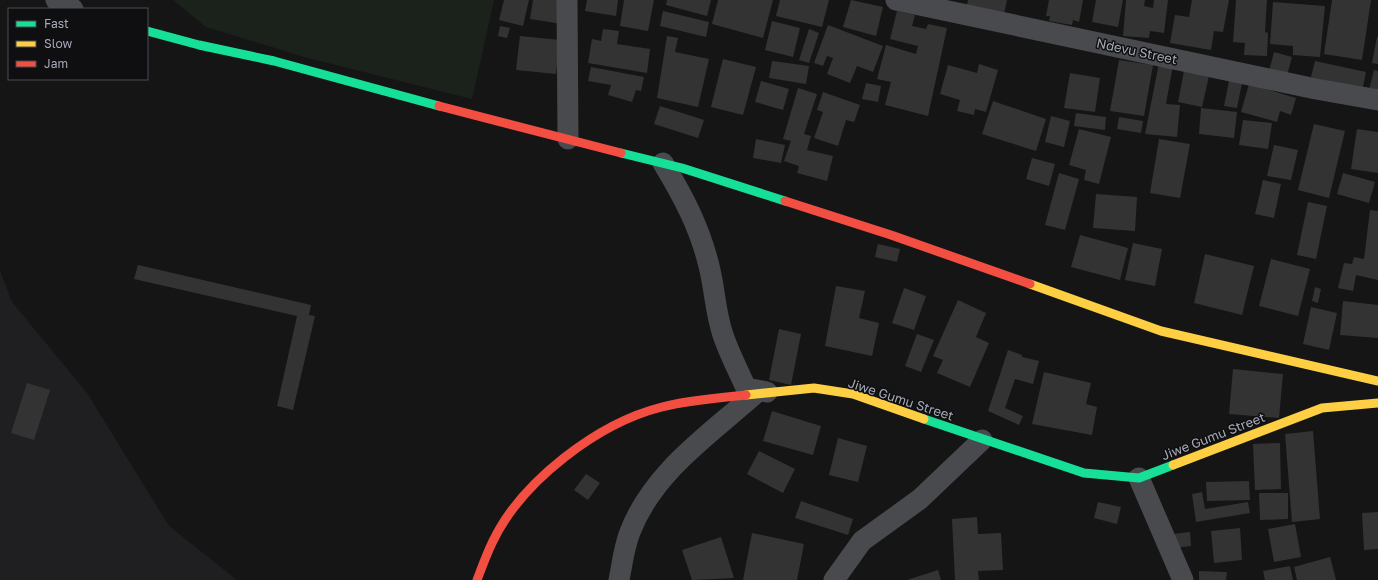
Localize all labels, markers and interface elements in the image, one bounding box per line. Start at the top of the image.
legend [8,8,148,80]
text: Fast [44,16,69,31]
street label: Ndevu Street [1095,35,1179,67]
text: Slow [44,36,72,51]
text: Jam [44,56,68,71]
street label: Jiwe Gumu Street [846,374,956,424]
street label: Jiwe Gumu Street [1159,409,1267,463]

